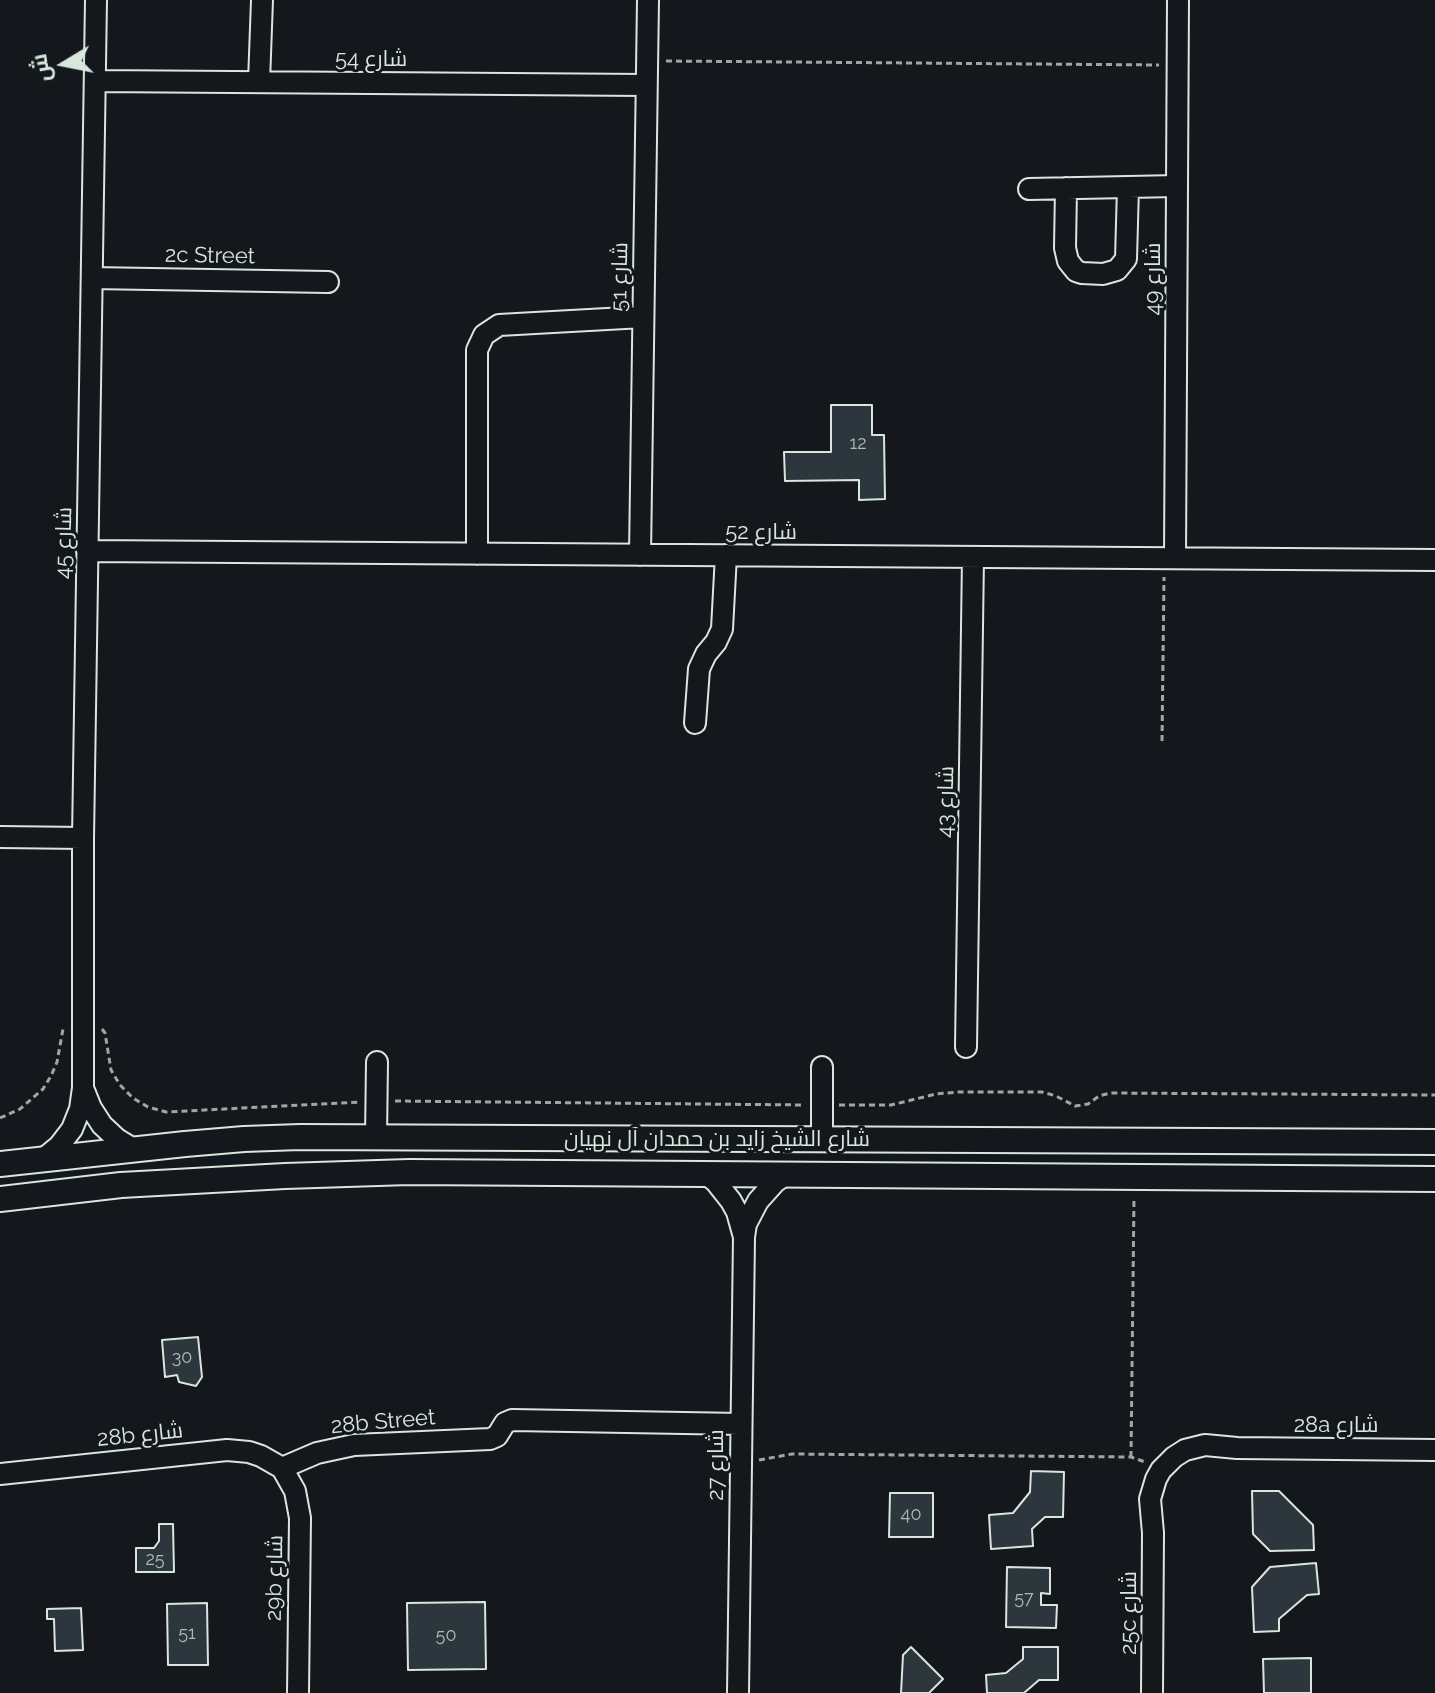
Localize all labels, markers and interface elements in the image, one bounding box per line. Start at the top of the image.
north arrow [24,24,104,104]
street label: شارع 54 [335,46,407,72]
text: ش [25,52,56,84]
street label: 2c Street [165,242,255,270]
street label: شارع 51 [606,242,634,312]
street label: شارع 49 [1140,242,1166,316]
house number: 12 [849,433,867,455]
street label: شارع 45 [50,507,78,579]
street label: شارع 52 [725,519,797,545]
street label: شارع 43 [932,766,960,838]
street label: شارع الشيخ زايد بن حمدان آل نهيان [564,1126,870,1152]
house number: 30 [172,1347,192,1369]
street label: 28b Street [330,1404,436,1440]
street label: 28a شارع [1294,1412,1378,1438]
street label: 28b شارع [96,1417,184,1453]
street label: شارع 27 [703,1429,729,1501]
house number: 40 [901,1504,921,1526]
street label: 29b شارع [261,1535,289,1621]
house number: 25 [145,1549,165,1571]
street label: 25c شارع [1116,1571,1142,1655]
house number: 57 [1014,1588,1034,1610]
house number: 51 [178,1623,196,1645]
house number: 50 [436,1625,456,1647]

